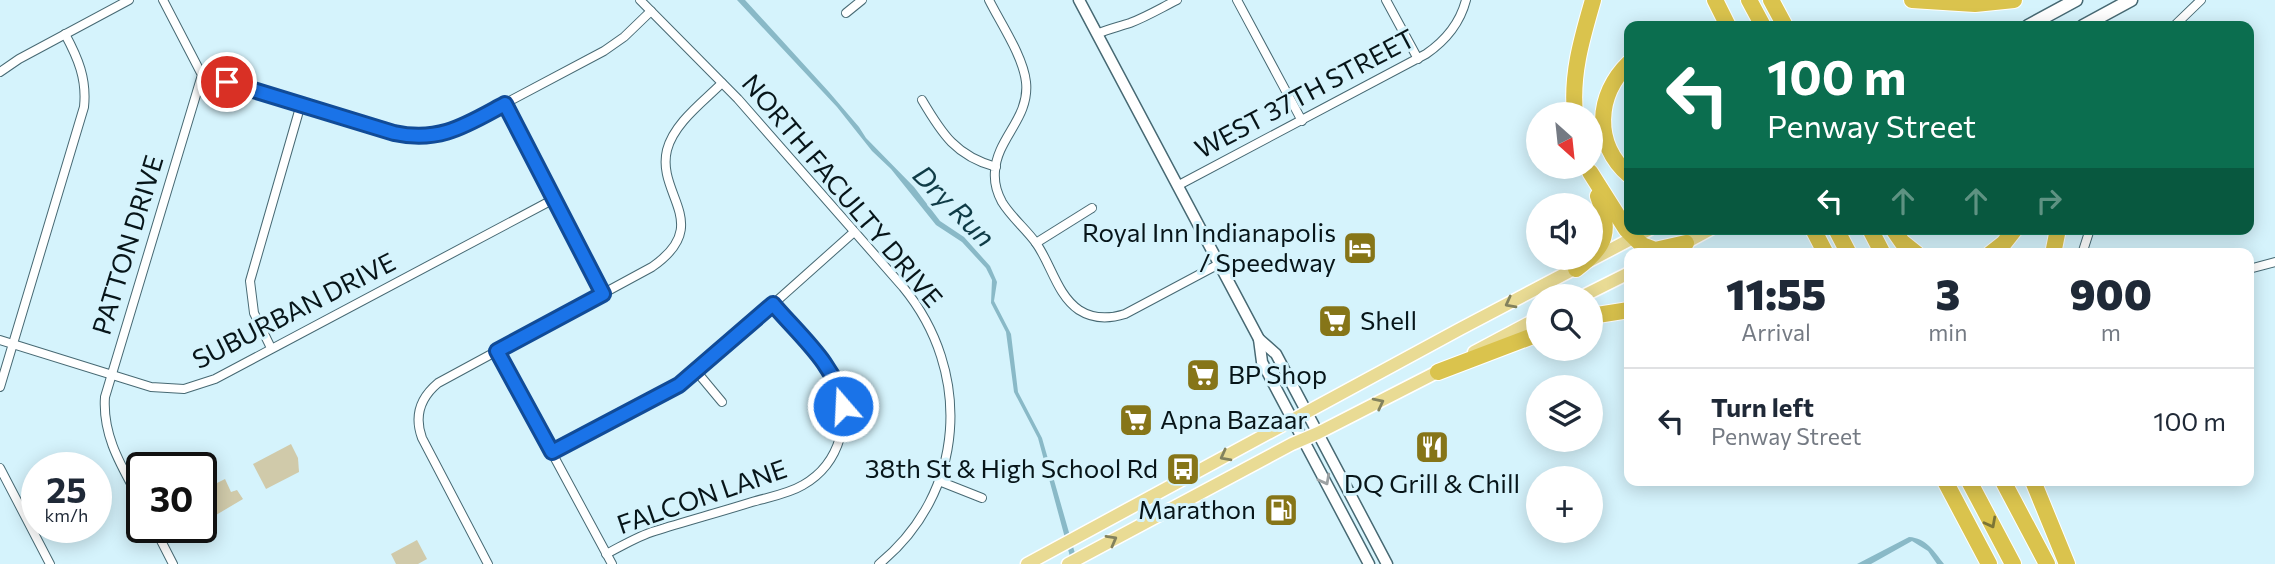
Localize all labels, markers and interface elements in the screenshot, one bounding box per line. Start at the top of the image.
street label: WEST 37TH STREET [1189,22,1420,164]
text: 100 m [1767,45,1906,105]
icon: left [1652,49,1743,140]
pin [197,52,257,112]
icon: arrive [208,63,246,101]
street label: NORTH FACULTY DRIVE [737,67,950,313]
north arrow [1526,102,1603,178]
map controls [1526,102,1603,543]
text: Penway Street [1767,105,1976,145]
street label: PATTON DRIVE [85,151,169,338]
water label: Dry Run [907,157,1003,253]
icon: left [1811,182,1849,220]
icon: ahead [1884,182,1922,220]
icon: ahead [1957,182,1995,220]
icon: right [2030,182,2068,220]
button: sound [1526,193,1603,270]
place label: Royal Inn Indianapolis / Speedway [1082,216,1336,277]
hotel icon: Royal Inn Indianapolis / Speedway [1341,229,1379,267]
street label: SUBURBAN DRIVE [187,245,400,374]
text: 11:55 [1726,267,1826,319]
text: 3 [1935,267,1960,319]
text: 900 [2069,267,2152,319]
button: search [1526,284,1603,361]
one-way arrow [1505,295,1517,308]
supermarket icon: Shell [1316,302,1354,340]
place label: Shell [1360,304,1417,335]
text: Arrival [1741,318,1811,346]
text: min [1928,318,1967,346]
text: m [2101,318,2121,346]
supermarket icon: BP Shop [1184,356,1222,394]
place label: BP Shop [1228,358,1327,389]
position arrow [806,369,880,443]
button: layers [1526,375,1603,452]
text: Turn left [1711,391,1814,422]
one-way arrow [1372,397,1384,411]
supermarket icon: Apna Bazaar [1117,401,1155,439]
icon: left [1652,402,1690,440]
place label: Apna Bazaar [1160,403,1308,434]
text: 100 m [2153,405,2226,436]
text: Penway Street [1711,422,1861,450]
restaurant icon: DQ Grill & Chill [1413,428,1451,466]
one-way arrow [1220,448,1232,461]
bus stop icon: 38th St & High School Rd [1164,450,1202,488]
speed limit sign: 30 [126,452,217,543]
street label: FALCON LANE [612,452,791,539]
place label: 38th St & High School Rd [865,452,1158,483]
button: + [1526,466,1603,543]
text: 25 [46,467,87,510]
place label: DQ Grill & Chill [1344,467,1520,498]
one-way arrow [1317,473,1330,485]
fuel station icon: Marathon [1262,491,1300,529]
place label: Marathon [1138,493,1256,524]
text: km/h [45,504,88,526]
one-way arrow [1983,515,1996,528]
one-way arrow [1104,535,1117,548]

